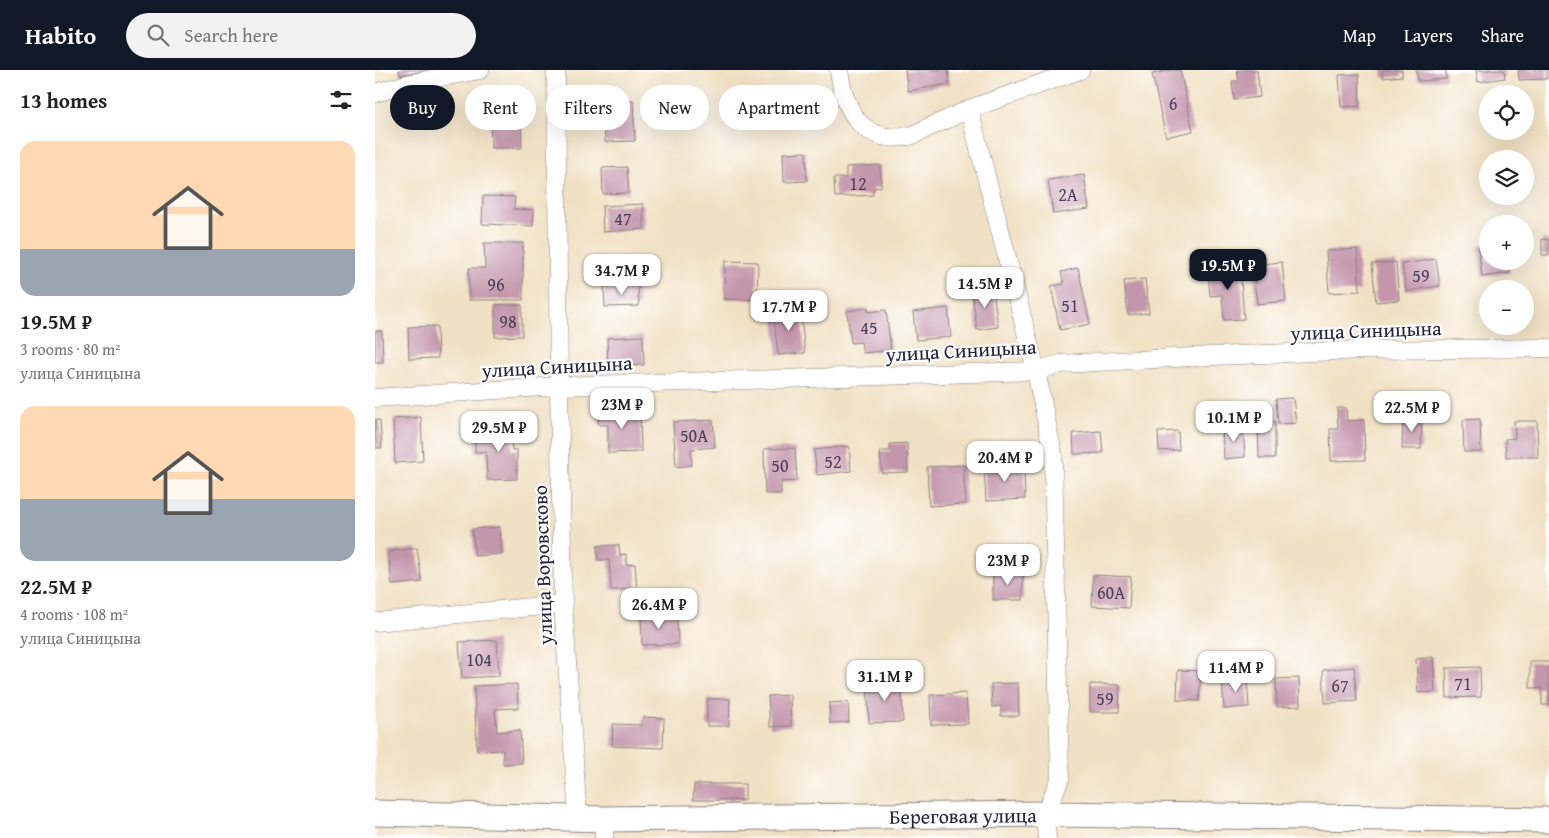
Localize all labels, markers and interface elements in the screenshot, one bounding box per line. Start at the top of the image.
search box [126,13,476,58]
text: Habito [25,18,96,53]
icon: search [144,21,172,49]
text: Search here [184,21,278,49]
text: Map [1343,22,1376,49]
text: Layers [1404,22,1453,49]
text: Share [1481,22,1524,49]
text: 13 homes [20,85,107,116]
chip: Buy [390,85,455,130]
chip: Rent [465,85,536,130]
chip: Filters [546,85,630,130]
chip: New [640,85,709,130]
chip: Apartment [719,85,838,130]
map controls [1479,85,1534,335]
button: locate [1479,85,1534,140]
icon: filters [327,86,355,114]
house number: 6 [1169,90,1177,117]
button: layers [1479,150,1534,205]
house number: 12 [849,170,867,197]
icon: home [143,173,233,263]
house number: 2А [1058,181,1078,208]
house number: 47 [614,205,632,232]
button: + [1479,215,1534,270]
pin: 19.5M ₽ [1182,248,1274,291]
text: 19.5M ₽ [1201,253,1255,277]
pin: 34.7M ₽ [576,254,668,296]
text: 34.7M ₽ [595,258,649,282]
house number: 59 [1412,262,1430,289]
pin: 14.5M ₽ [939,266,1031,309]
house number: 96 [487,271,505,298]
text: 14.5M ₽ [958,271,1012,295]
button: − [1479,280,1534,335]
pin: 17.7M ₽ [743,290,835,332]
house number: 51 [1061,292,1079,319]
text: 17.7M ₽ [762,294,816,318]
text: 19.5M ₽ [20,306,92,337]
house number: 98 [499,308,517,335]
street label: улица Синицына [1289,313,1443,347]
house number: 45 [860,314,878,341]
street label: улица Синицына [884,332,1038,368]
text: 3 rooms · 80 m² [20,337,120,361]
street label: улица Синицына [480,348,634,384]
text: улица Синицына [20,361,141,385]
pin: 23M ₽ [587,388,657,430]
pin: 22.5M ₽ [1366,390,1458,433]
text: 23M ₽ [601,392,643,416]
text: 22.5M ₽ [1385,395,1439,419]
pin: 10.1M ₽ [1188,400,1280,443]
text: 10.1M ₽ [1207,405,1261,429]
pin: 29.5M ₽ [453,410,545,453]
text: 29.5M ₽ [472,415,526,439]
house number: 50А [680,422,708,449]
icon: home [143,438,233,528]
pin: 20.4M ₽ [959,440,1051,483]
text: 20.4M ₽ [978,445,1032,469]
house number: 52 [824,448,842,475]
house number: 50 [771,452,789,479]
street label: улица Воровсково [525,484,559,647]
pin: 23M ₽ [973,544,1043,586]
text: 23M ₽ [987,548,1029,572]
text: 22.5M ₽ [20,571,92,602]
house number: 60А [1097,579,1125,606]
pin: 26.4M ₽ [613,588,705,630]
text: 26.4M ₽ [632,592,686,616]
text: 4 rooms · 108 m² [20,602,128,626]
text: улица Синицына [20,626,141,650]
house number: 104 [466,646,492,673]
pin: 11.4M ₽ [1190,650,1282,693]
text: 11.4M ₽ [1209,655,1263,679]
pin: 31.1M ₽ [839,660,931,702]
text: 31.1M ₽ [858,664,912,688]
house number: 71 [1454,670,1472,697]
house number: 67 [1331,672,1349,699]
house number: 59 [1096,685,1114,712]
street label: Береговая улица [889,800,1037,830]

